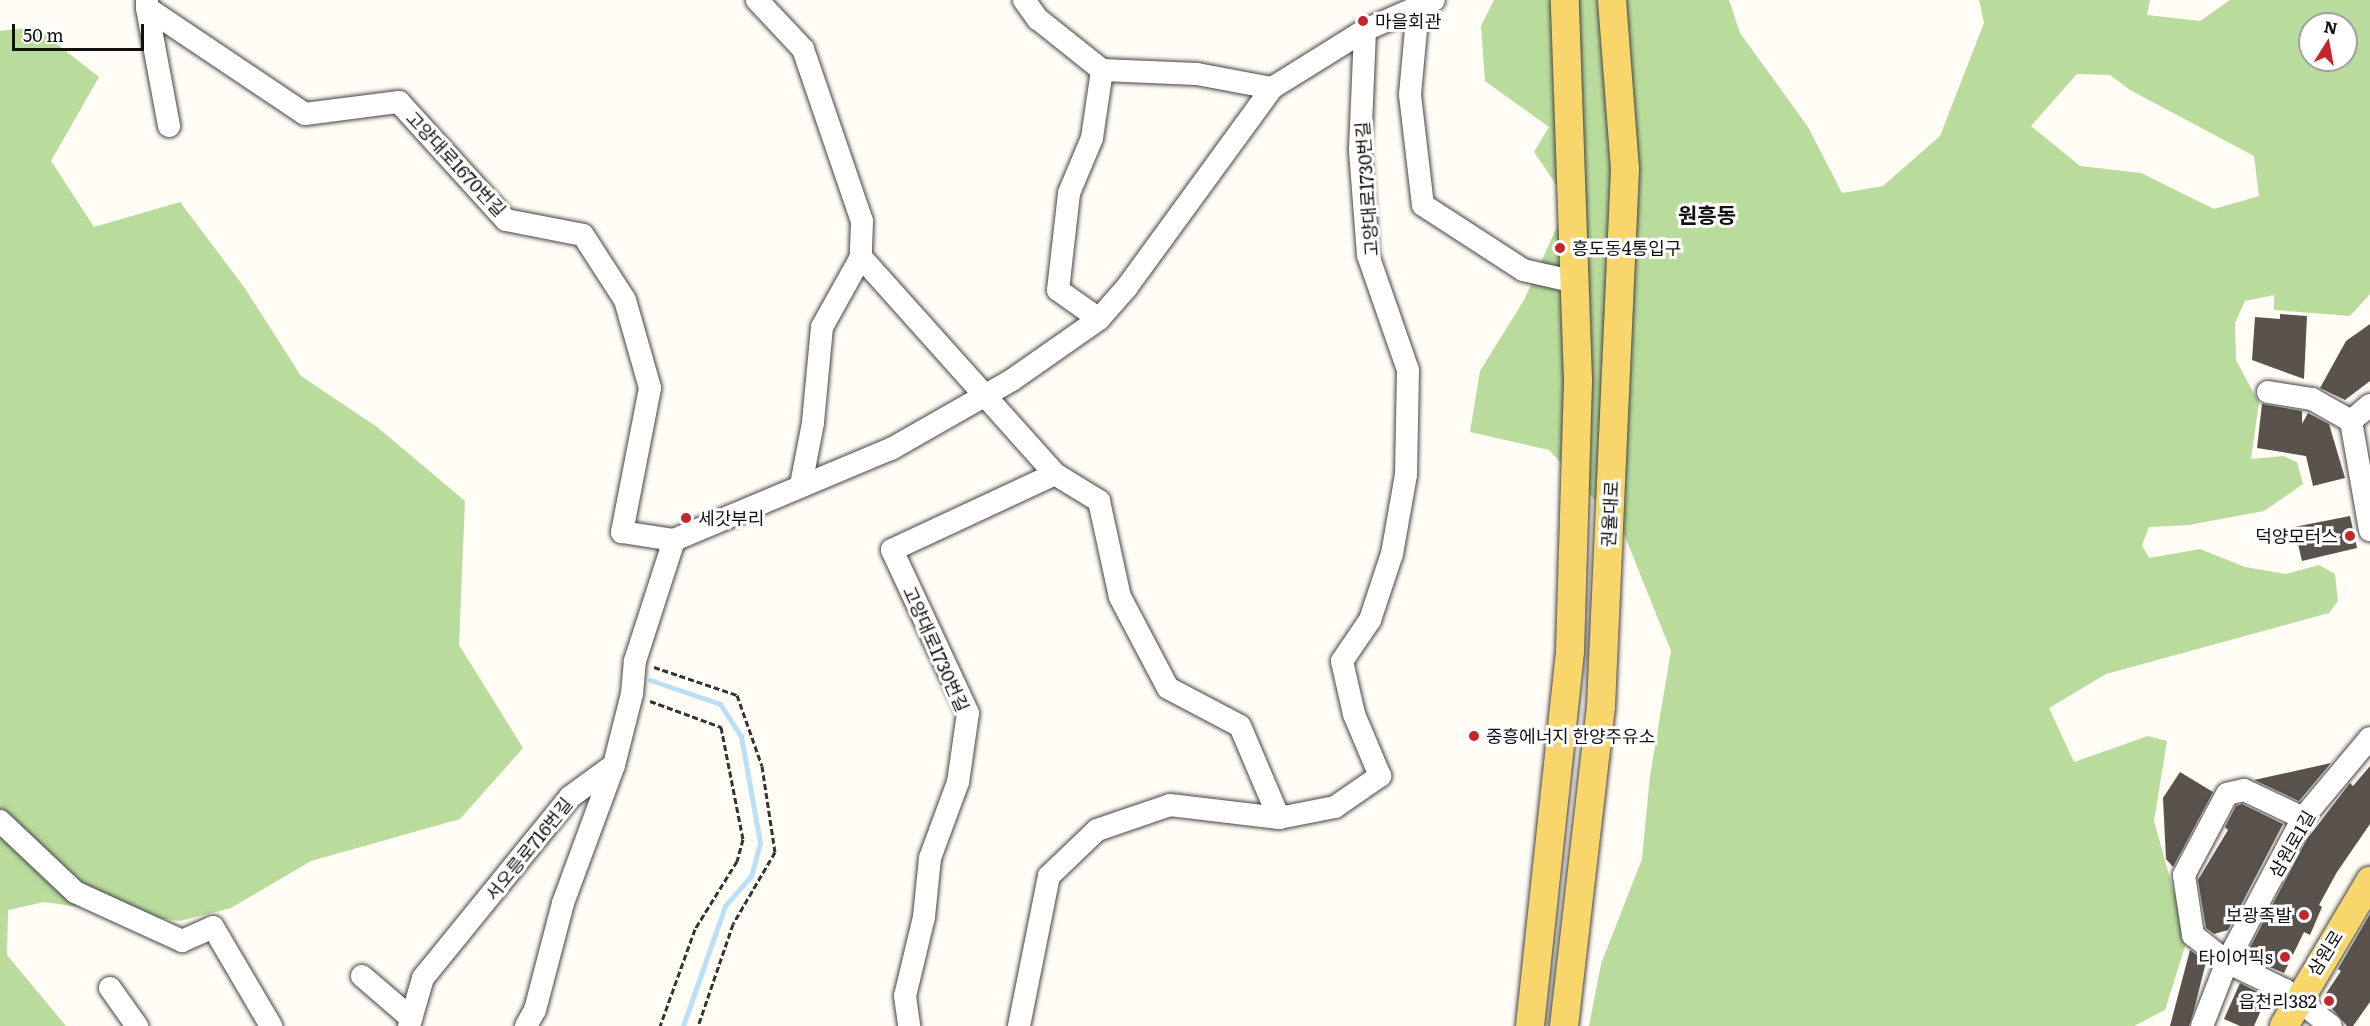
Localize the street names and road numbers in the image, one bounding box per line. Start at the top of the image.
street label: 고양대로1670번길 [402,107,510,221]
street label: 고양대로1730번길 [1352,121,1382,257]
street label: 권율대로 [1597,480,1623,548]
street label: 고양대로1730번길 [899,583,973,715]
street label: 서오릉로716번길 [481,793,577,905]
street label: 삼원로1길 [2264,807,2320,881]
street label: 삼원로 [2303,926,2347,980]

